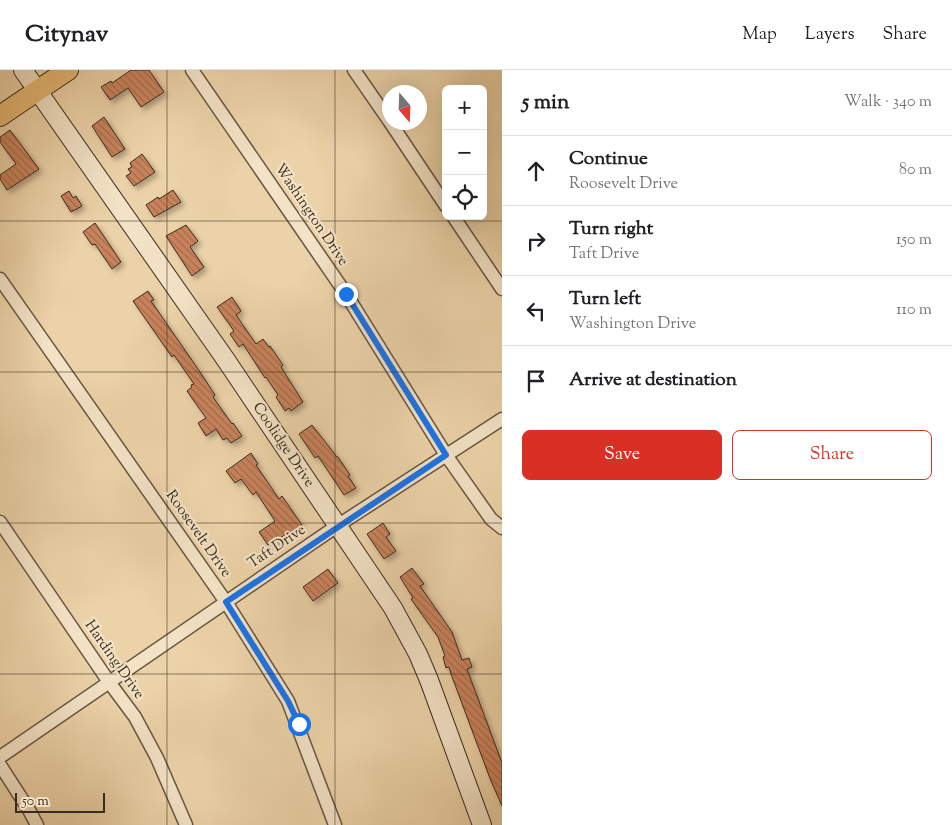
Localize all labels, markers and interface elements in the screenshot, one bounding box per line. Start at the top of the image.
text: Citynav [25,18,108,52]
text: Map [742,22,777,48]
text: Layers [805,22,855,48]
text: Share [883,22,927,48]
north arrow [382,85,427,130]
map controls [442,85,487,220]
button: + [442,85,487,130]
text: 5 min [522,88,569,118]
text: Walk · 340 m [844,91,932,114]
button: − [442,130,487,175]
text: Continue [569,146,648,173]
icon: ahead [522,157,550,185]
text: 80 m [899,159,932,182]
street label: Washington Drive [269,160,353,270]
text: Roosevelt Drive [569,173,678,196]
button: locate [442,175,487,220]
text: Turn right [569,216,653,243]
icon: right [522,227,550,255]
text: 150 m [896,229,932,252]
text: Taft Drive [569,243,639,266]
route end [335,283,358,306]
text: Turn left [569,286,641,313]
icon: left [522,297,550,325]
text: 110 m [896,299,932,322]
text: Washington Drive [569,313,696,336]
icon: arrive [522,367,550,395]
text: Arrive at destination [569,367,737,394]
street label: Coolidge Drive [247,398,319,492]
button: Save [522,430,722,480]
button: Share [732,430,932,480]
street label: Roosevelt Drive [160,486,236,582]
street label: Taft Drive [244,520,310,574]
street label: Harding Drive [79,616,149,704]
route start [288,713,311,736]
scale bar [15,790,105,813]
text: 50 m [22,792,49,812]

